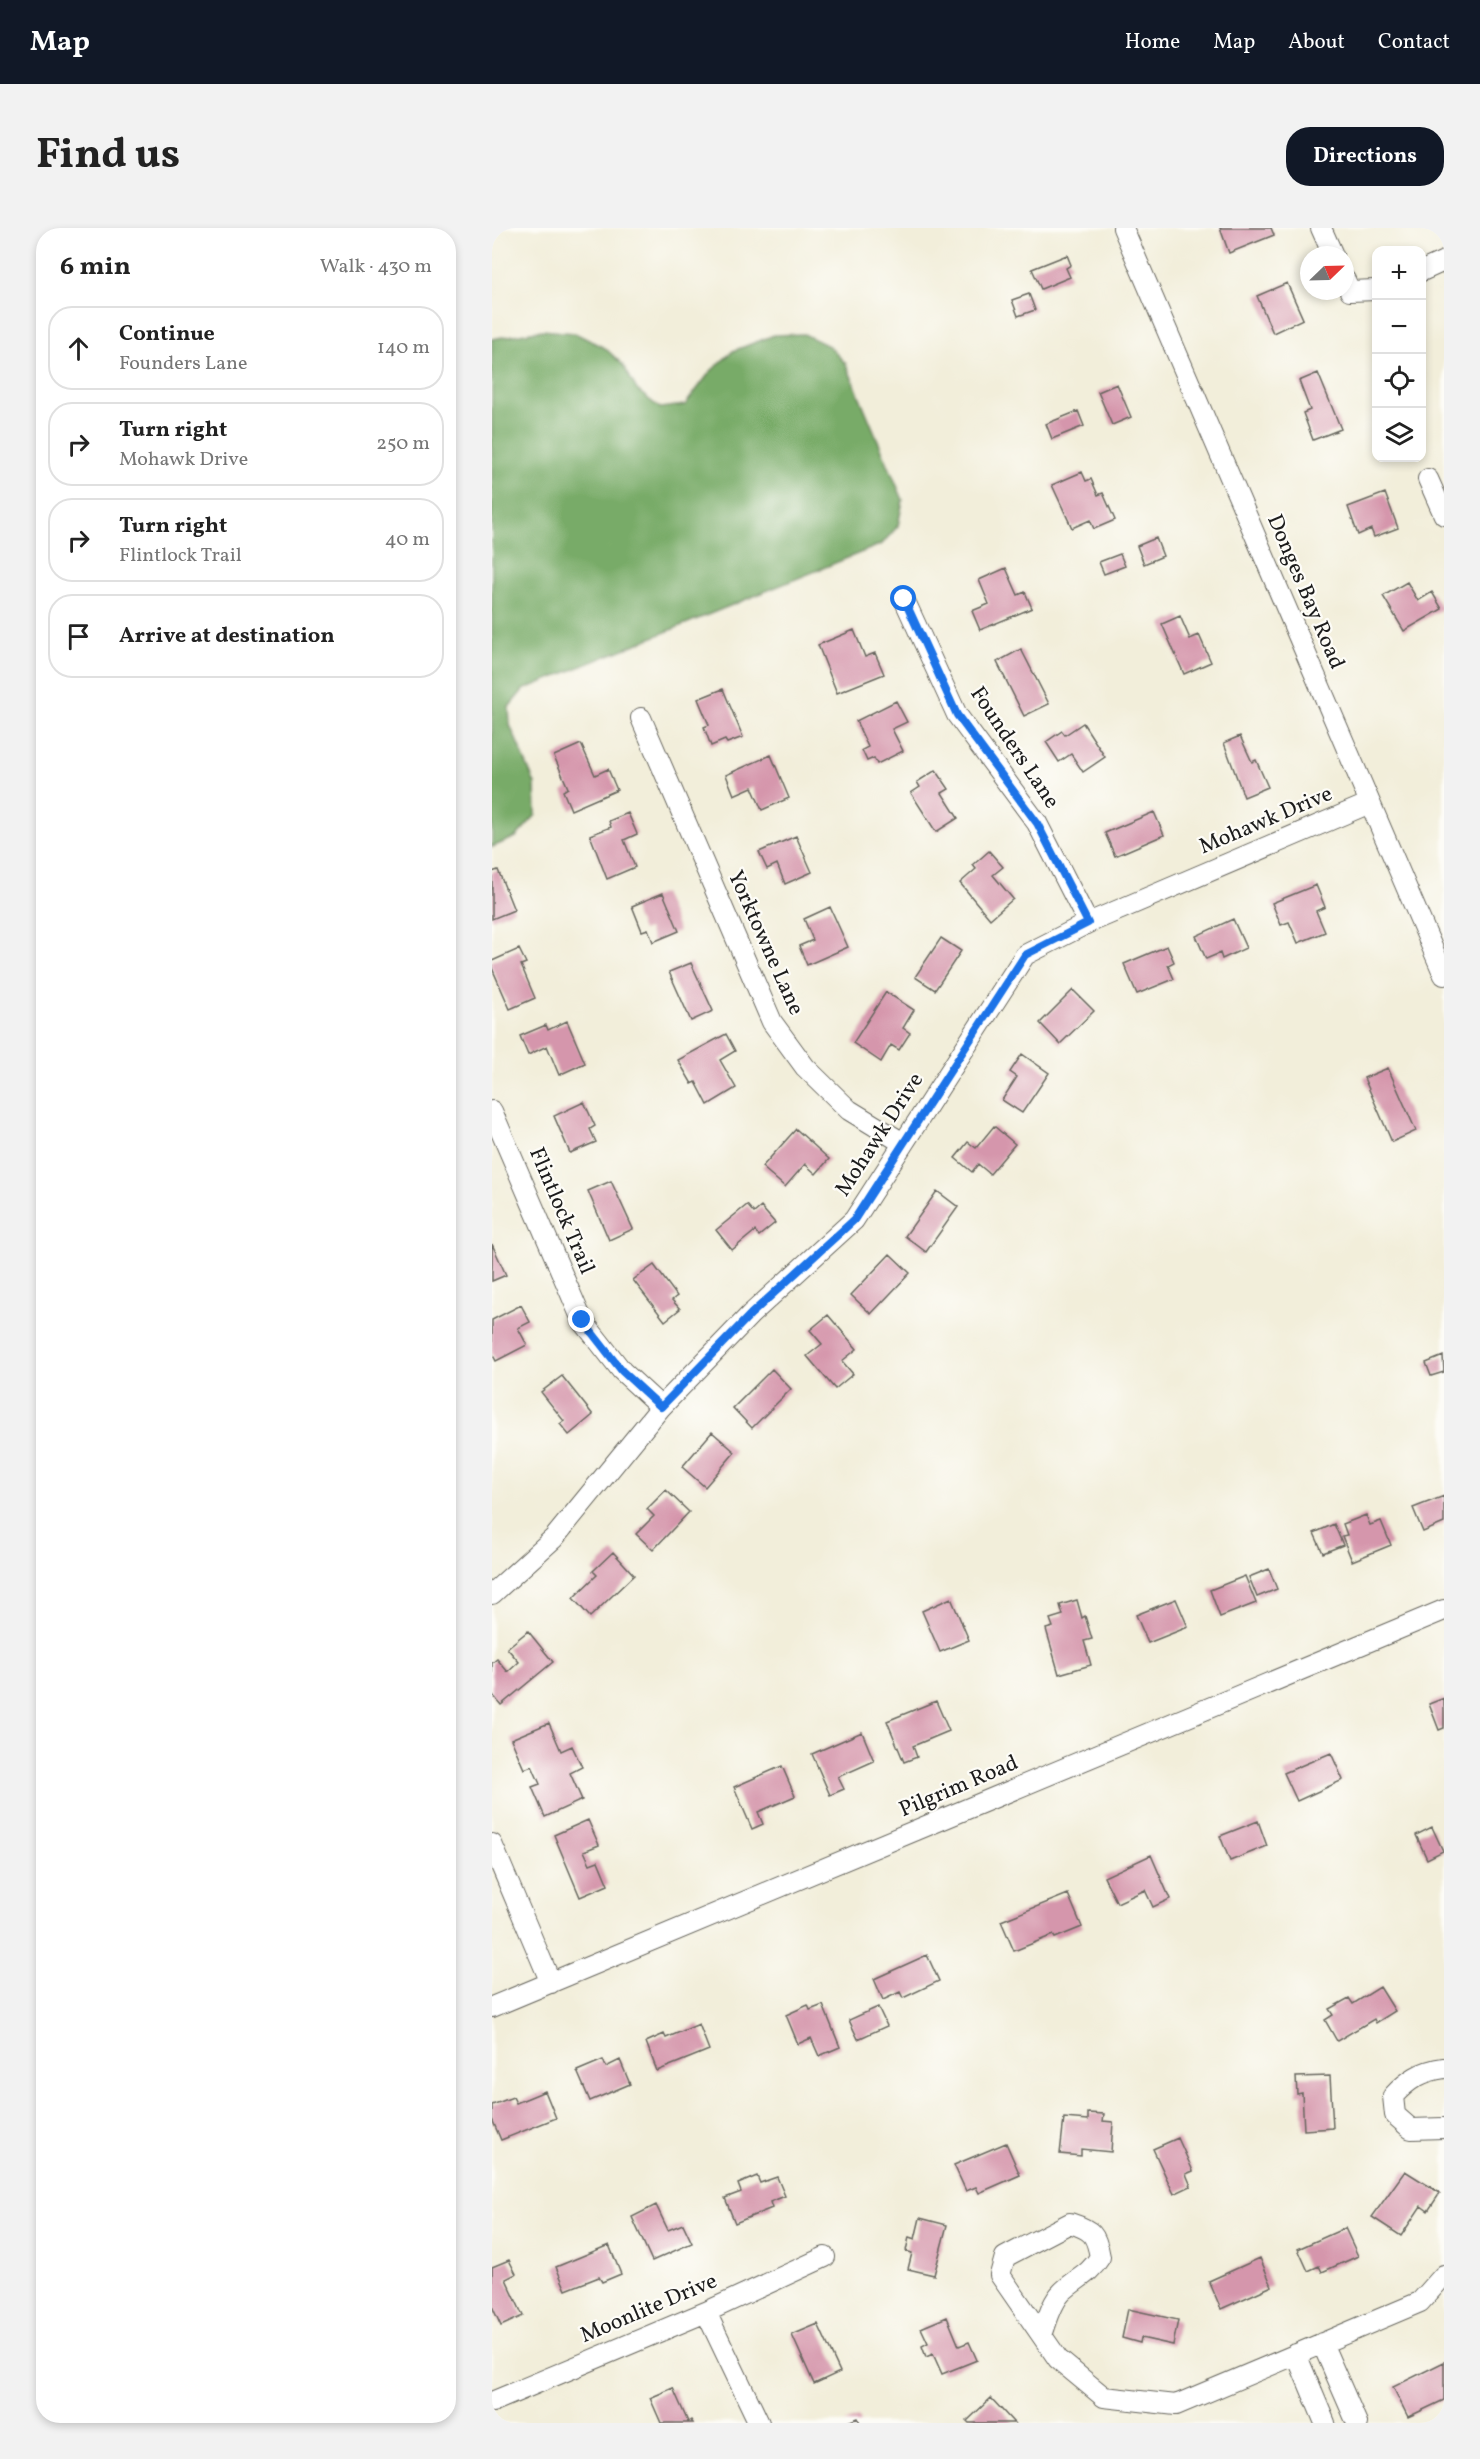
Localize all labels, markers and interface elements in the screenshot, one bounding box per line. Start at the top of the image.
text: Map [30,23,90,62]
text: Home [1125,28,1180,57]
text: Map [1213,28,1255,57]
text: About [1288,28,1345,57]
text: Contact [1378,28,1450,57]
text: Find us [36,127,180,186]
button: Directions [1286,127,1444,186]
north arrow [1300,246,1354,300]
map controls [1372,246,1426,462]
button: + [1372,246,1426,300]
text: 6 min [60,249,131,285]
text: Walk · 430 m [320,253,432,281]
button: − [1372,300,1426,354]
text: Continue [119,319,215,350]
icon: ahead [62,332,95,365]
text: 140 m [377,334,430,362]
text: Founders Lane [119,350,247,378]
button: locate [1372,354,1426,408]
button: layers [1372,408,1426,462]
text: Turn right [119,415,227,446]
icon: right [62,428,95,461]
text: 250 m [376,430,430,458]
text: Mohawk Drive [119,446,248,474]
street label: Donges Bay Road [1258,510,1352,674]
text: Turn right [119,511,227,542]
icon: right [62,524,95,557]
text: 40 m [385,526,430,554]
text: Flintlock Trail [119,542,242,570]
route start [890,585,916,611]
icon: arrive [62,620,95,653]
text: Arrive at destination [119,621,335,652]
street label: Founders Lane [962,681,1066,815]
street label: Mohawk Drive [1195,779,1337,863]
street label: Yorktowne Lane [719,866,811,1020]
street label: Mohawk Drive [828,1067,932,1203]
street label: Flintlock Trail [520,1143,602,1279]
route end [568,1306,594,1332]
street label: Pilgrim Road [895,1748,1023,1826]
street label: Moonlite Drive [576,2266,722,2352]

